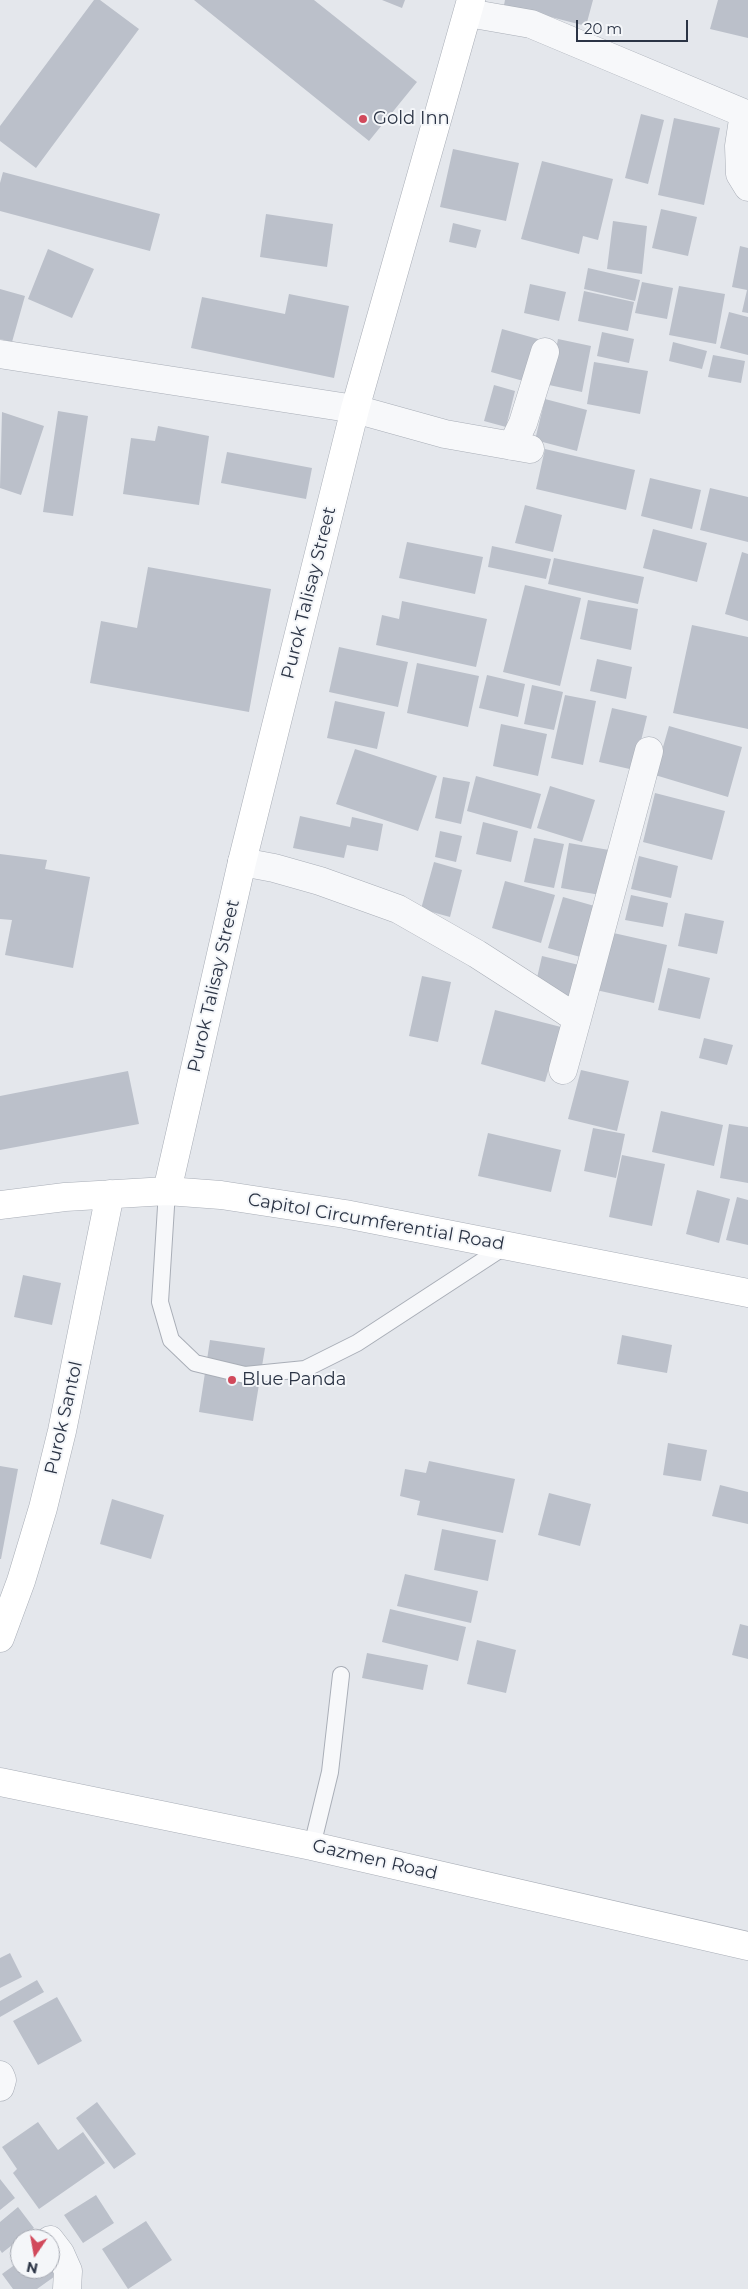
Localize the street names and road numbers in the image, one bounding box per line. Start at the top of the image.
street label: Purok Talisay Street [277,505,341,681]
street label: Purok Talisay Street [184,897,244,1075]
street label: Capitol Circumferential Road [246,1189,506,1255]
street label: Purok Santol [40,1359,88,1477]
street label: Gazmen Road [310,1835,440,1885]

